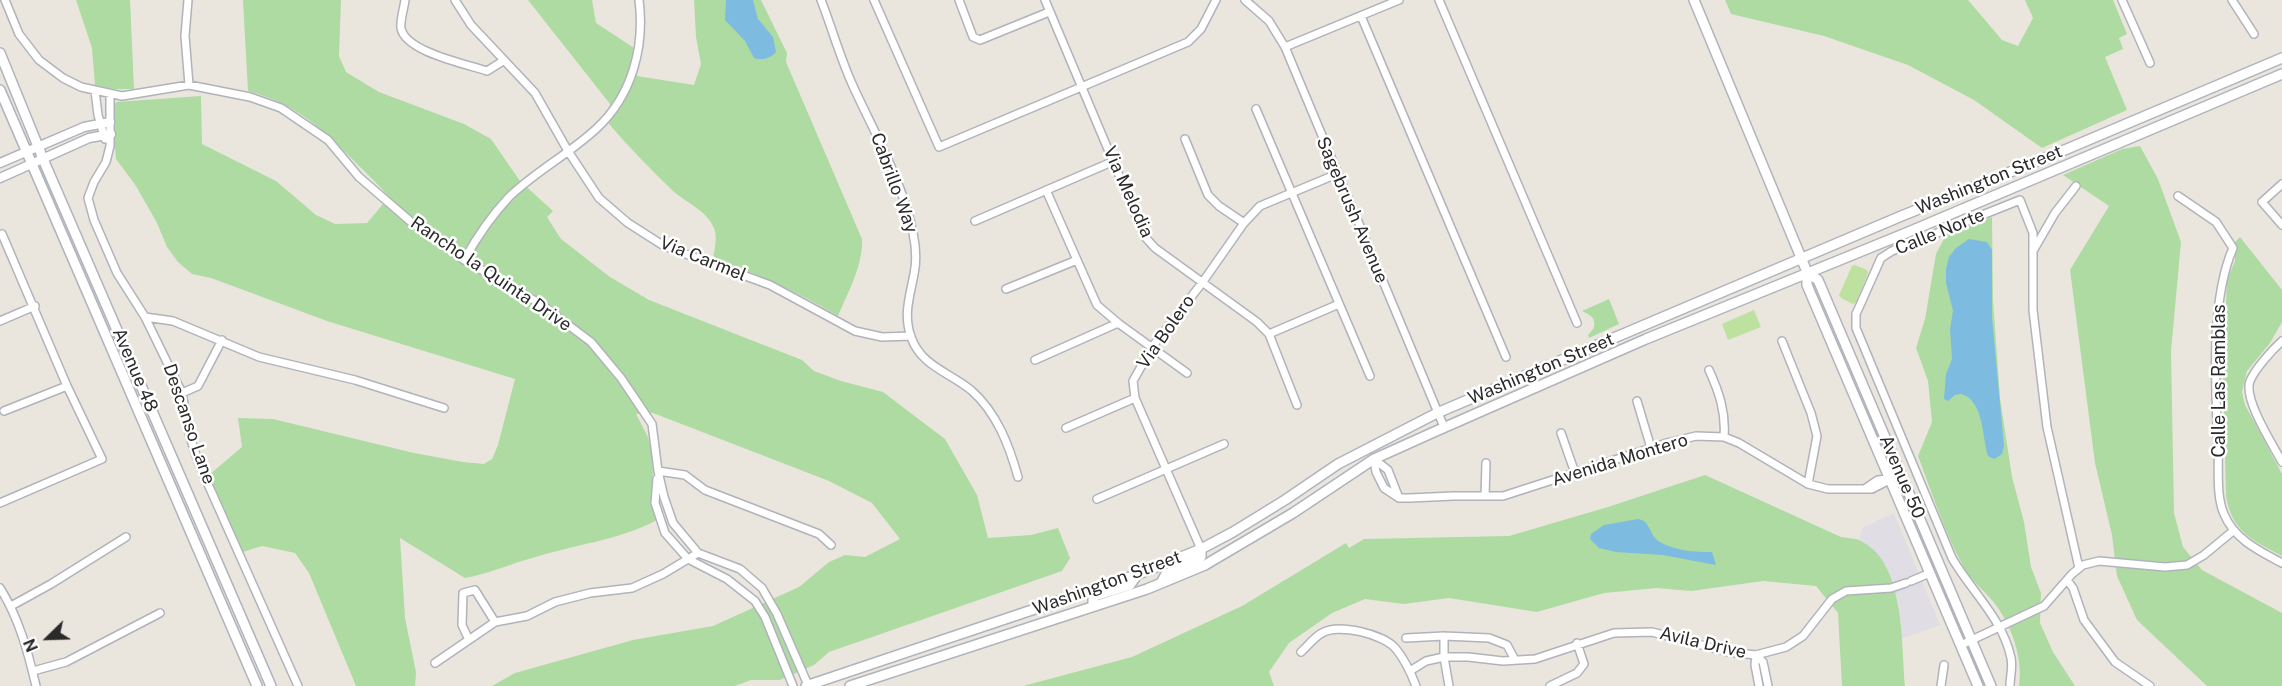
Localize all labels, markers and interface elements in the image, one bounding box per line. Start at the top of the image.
street label: Cabrillo Way [866,130,922,236]
street label: Sagebrush Avenue [1311,134,1393,286]
street label: Washington Street [1913,141,2065,219]
street label: Via Melodia [1098,143,1158,241]
street label: Calle Norte [1892,204,1988,260]
street label: Rancho la Quinta Drive [406,212,576,336]
street label: Via Carmel [657,232,749,286]
street label: Via Bolero [1133,291,1199,373]
street label: Calle Las Ramblas [2208,304,2230,458]
street label: Avenue 48 [108,325,162,415]
street label: Washington Street [1465,329,1617,409]
street label: Descanso Lane [158,361,220,487]
street label: Avenida Montero [1550,429,1690,491]
street label: Avenue 50 [1875,432,1929,522]
street label: Washington Street [1030,546,1184,620]
north arrow [18,608,78,668]
street label: Avila Drive [1658,623,1748,663]
text: N [20,636,42,655]

